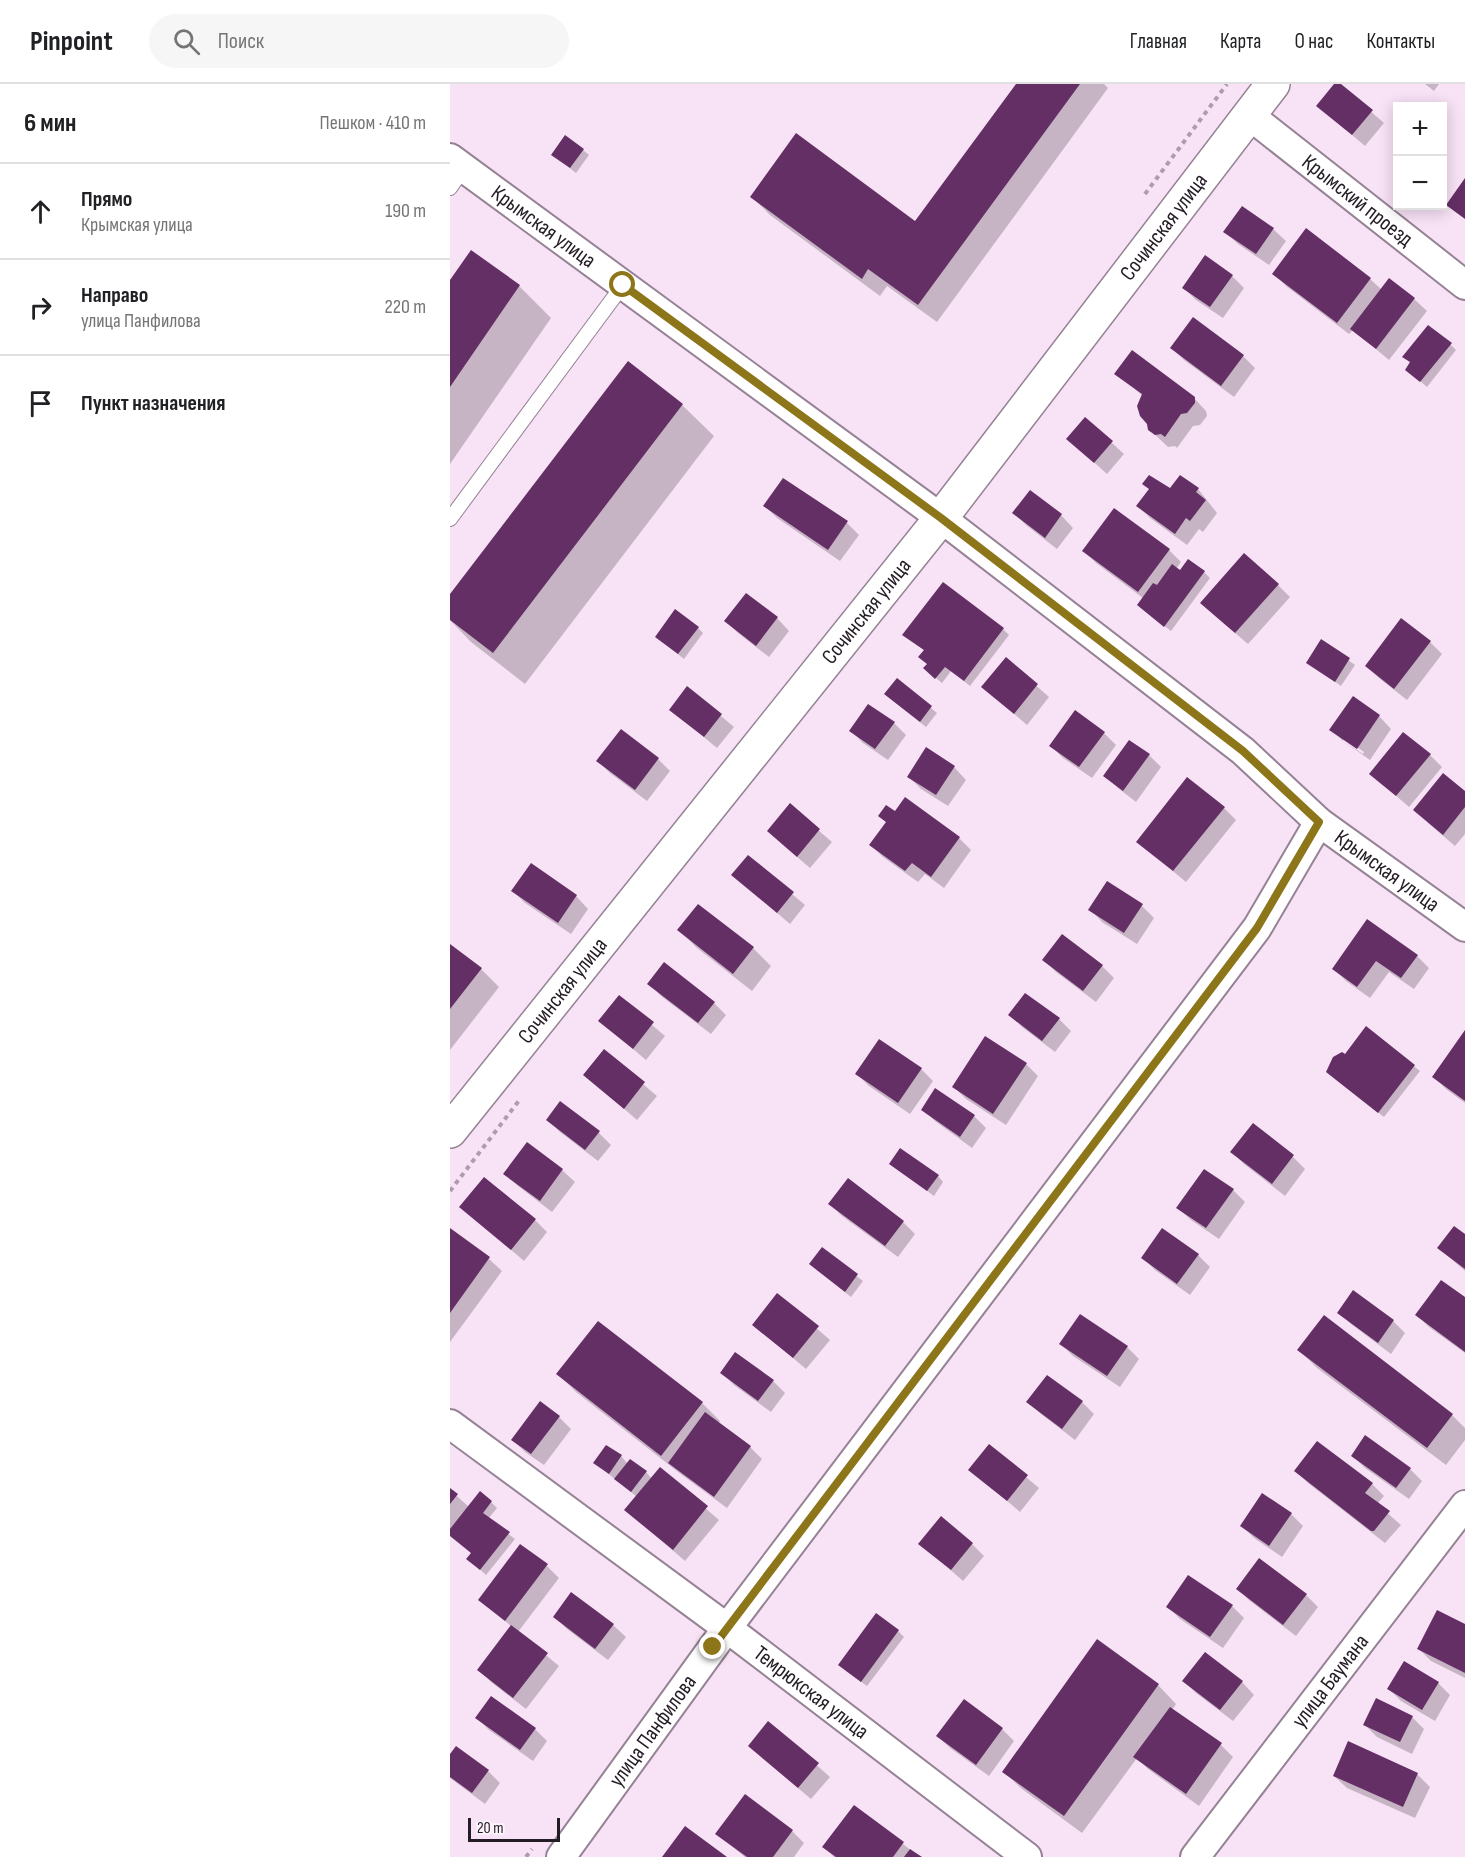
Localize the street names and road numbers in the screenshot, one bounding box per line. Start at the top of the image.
street label: Крымский проезд [1296,148,1418,252]
street label: Сочинская улица [1114,168,1213,286]
street label: Крымская улица [486,179,601,274]
street label: Сочинская улица [816,553,917,670]
street label: Крымская улица [1329,824,1445,918]
street label: Сочинская улица [512,932,613,1049]
street label: улица Баумана [1286,1629,1374,1733]
street label: Темрюкская улица [748,1640,874,1745]
street label: улица Панфилова [603,1669,702,1792]

